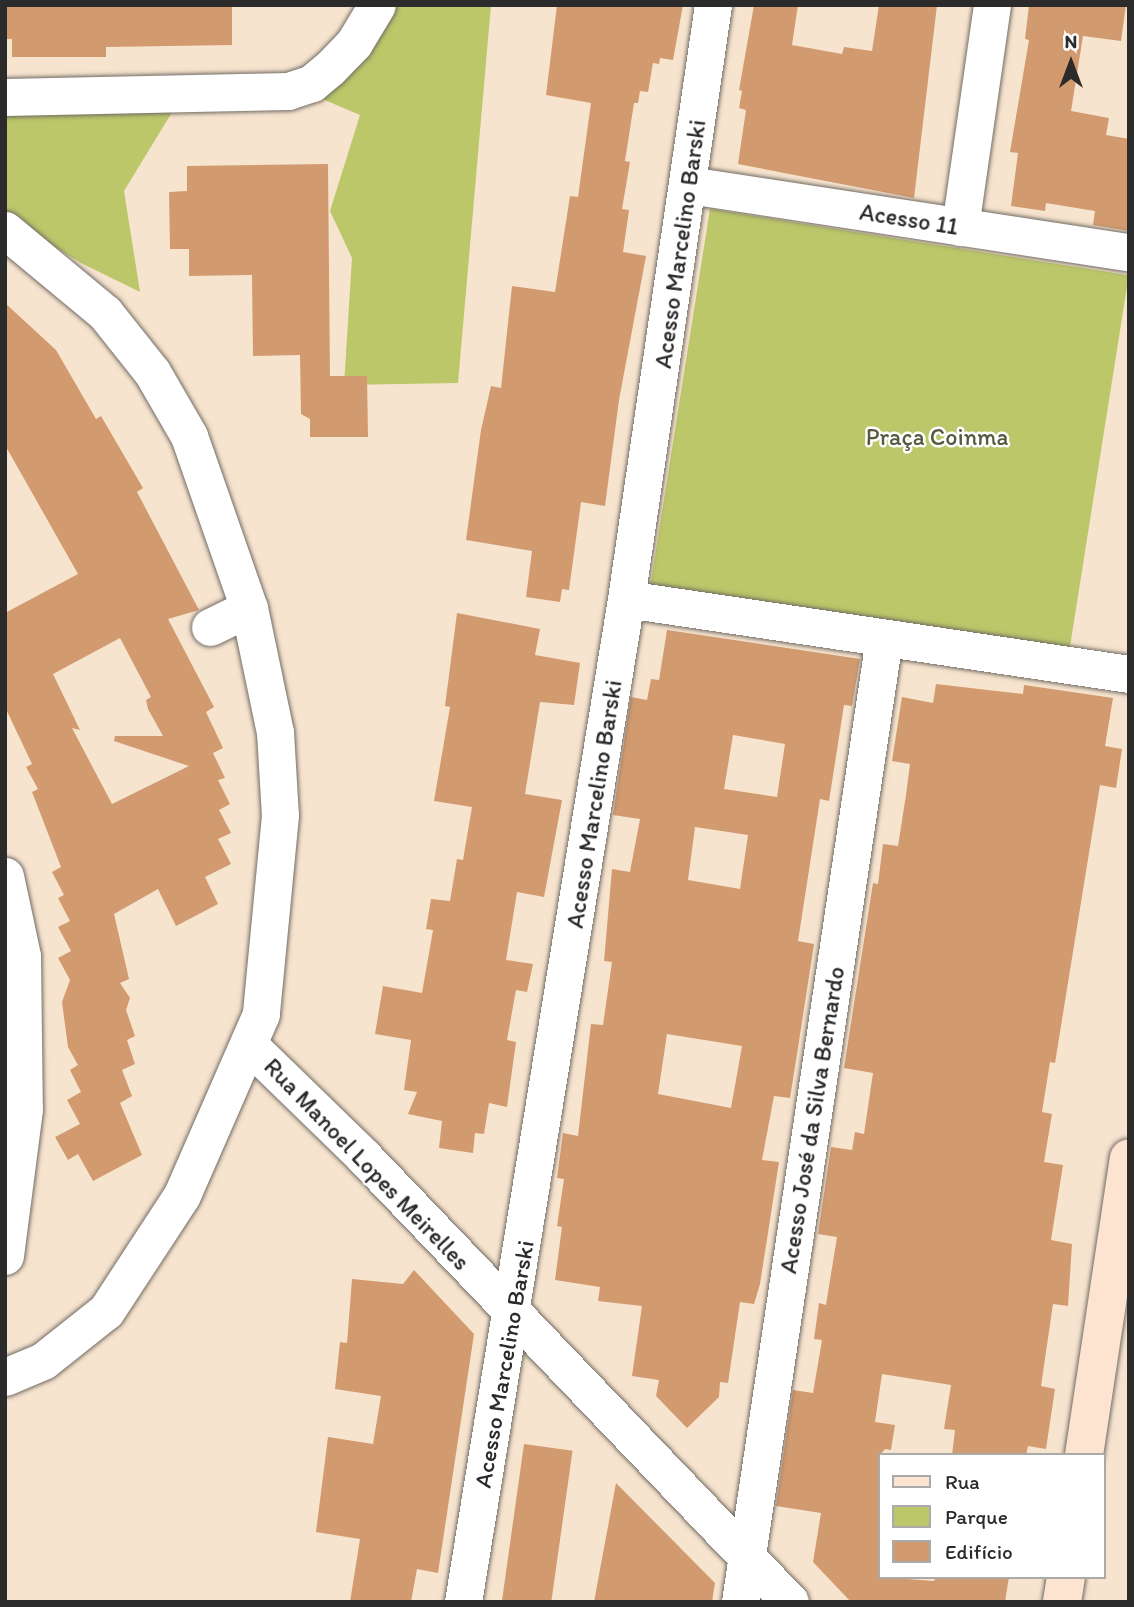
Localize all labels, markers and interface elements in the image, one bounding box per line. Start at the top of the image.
north arrow [1036,28,1106,98]
text: N [1065,30,1077,53]
street label: Acesso Marcelino Barski [648,118,712,370]
street label: Acesso 11 [858,197,960,241]
park label: Praça Coinma [865,423,1009,451]
street label: Acesso Marcelino Barski [560,678,628,930]
street label: Acesso José da Silva Bernardo [774,965,850,1275]
street label: Rua Manoel Lopes Meirelles [258,1052,476,1276]
street label: Acesso Marcelino Barski [468,1238,540,1490]
legend [878,1453,1106,1579]
text: Rua [945,1469,980,1494]
text: Parque [945,1504,1008,1529]
text: Edifício [945,1539,1013,1564]

